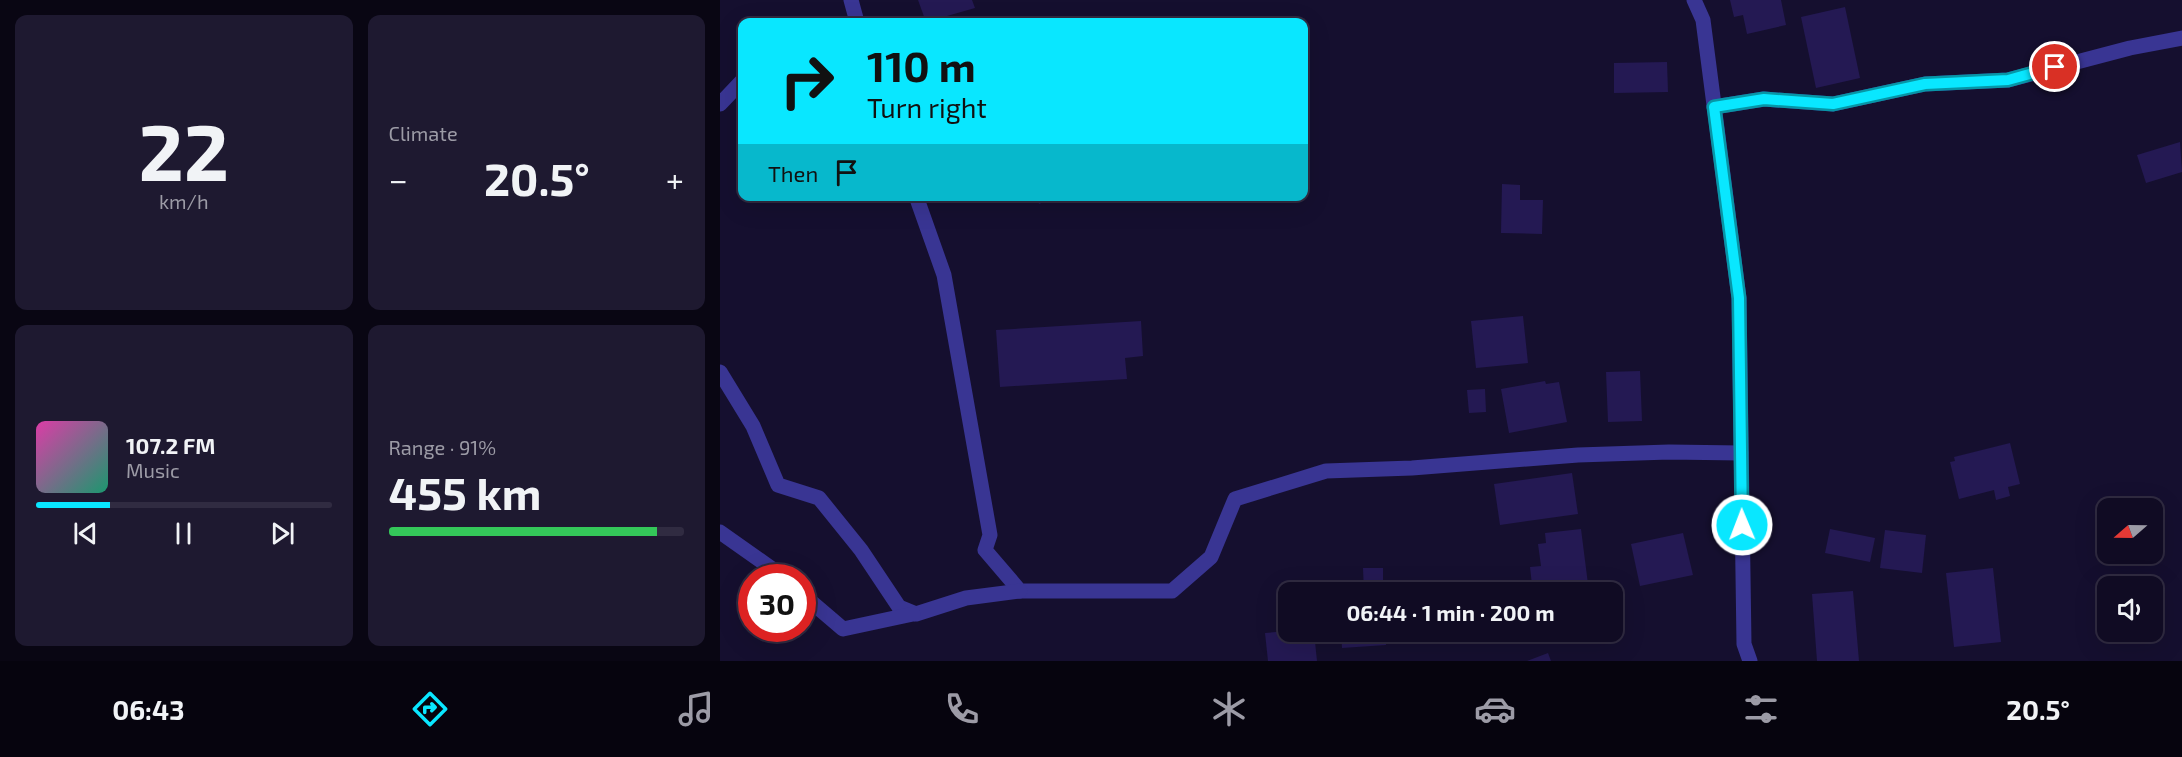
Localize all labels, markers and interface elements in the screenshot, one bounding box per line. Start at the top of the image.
text: 110 m [867,40,976,90]
pin [2029,41,2080,92]
icon: right [768,42,846,120]
icon: arrive [2038,50,2071,83]
text: Turn right [867,91,987,123]
text: 22 [138,103,229,197]
text: Climate [389,121,458,145]
text: 20.5° [484,151,590,205]
icon: arrive [830,156,863,189]
text: − [389,159,408,199]
text: + [666,159,684,199]
text: Then [768,160,818,186]
text: km/h [159,189,209,213]
text: 107.2 FM [126,432,215,458]
text: Range · 91% [389,435,496,459]
text: Music [126,458,180,482]
text: 455 km [389,465,541,519]
position arrow [1710,493,1774,557]
north arrow [2097,498,2163,564]
map controls [2097,498,2163,642]
icon: previous [69,517,102,550]
icon: pause [167,517,200,550]
icon: next [266,517,299,550]
speed limit sign: 30 [738,564,816,642]
button: sound [2097,576,2163,642]
text: 06:44 · 1 min · 200 m [1346,599,1555,625]
icon: directions [409,688,451,730]
icon: music [675,688,717,730]
icon: phone [941,688,983,730]
icon: climate [1208,688,1250,730]
icon: car [1474,688,1516,730]
icon: filters [1740,688,1782,730]
text: 06:43 [112,693,185,725]
text: 20.5° [2006,693,2070,725]

